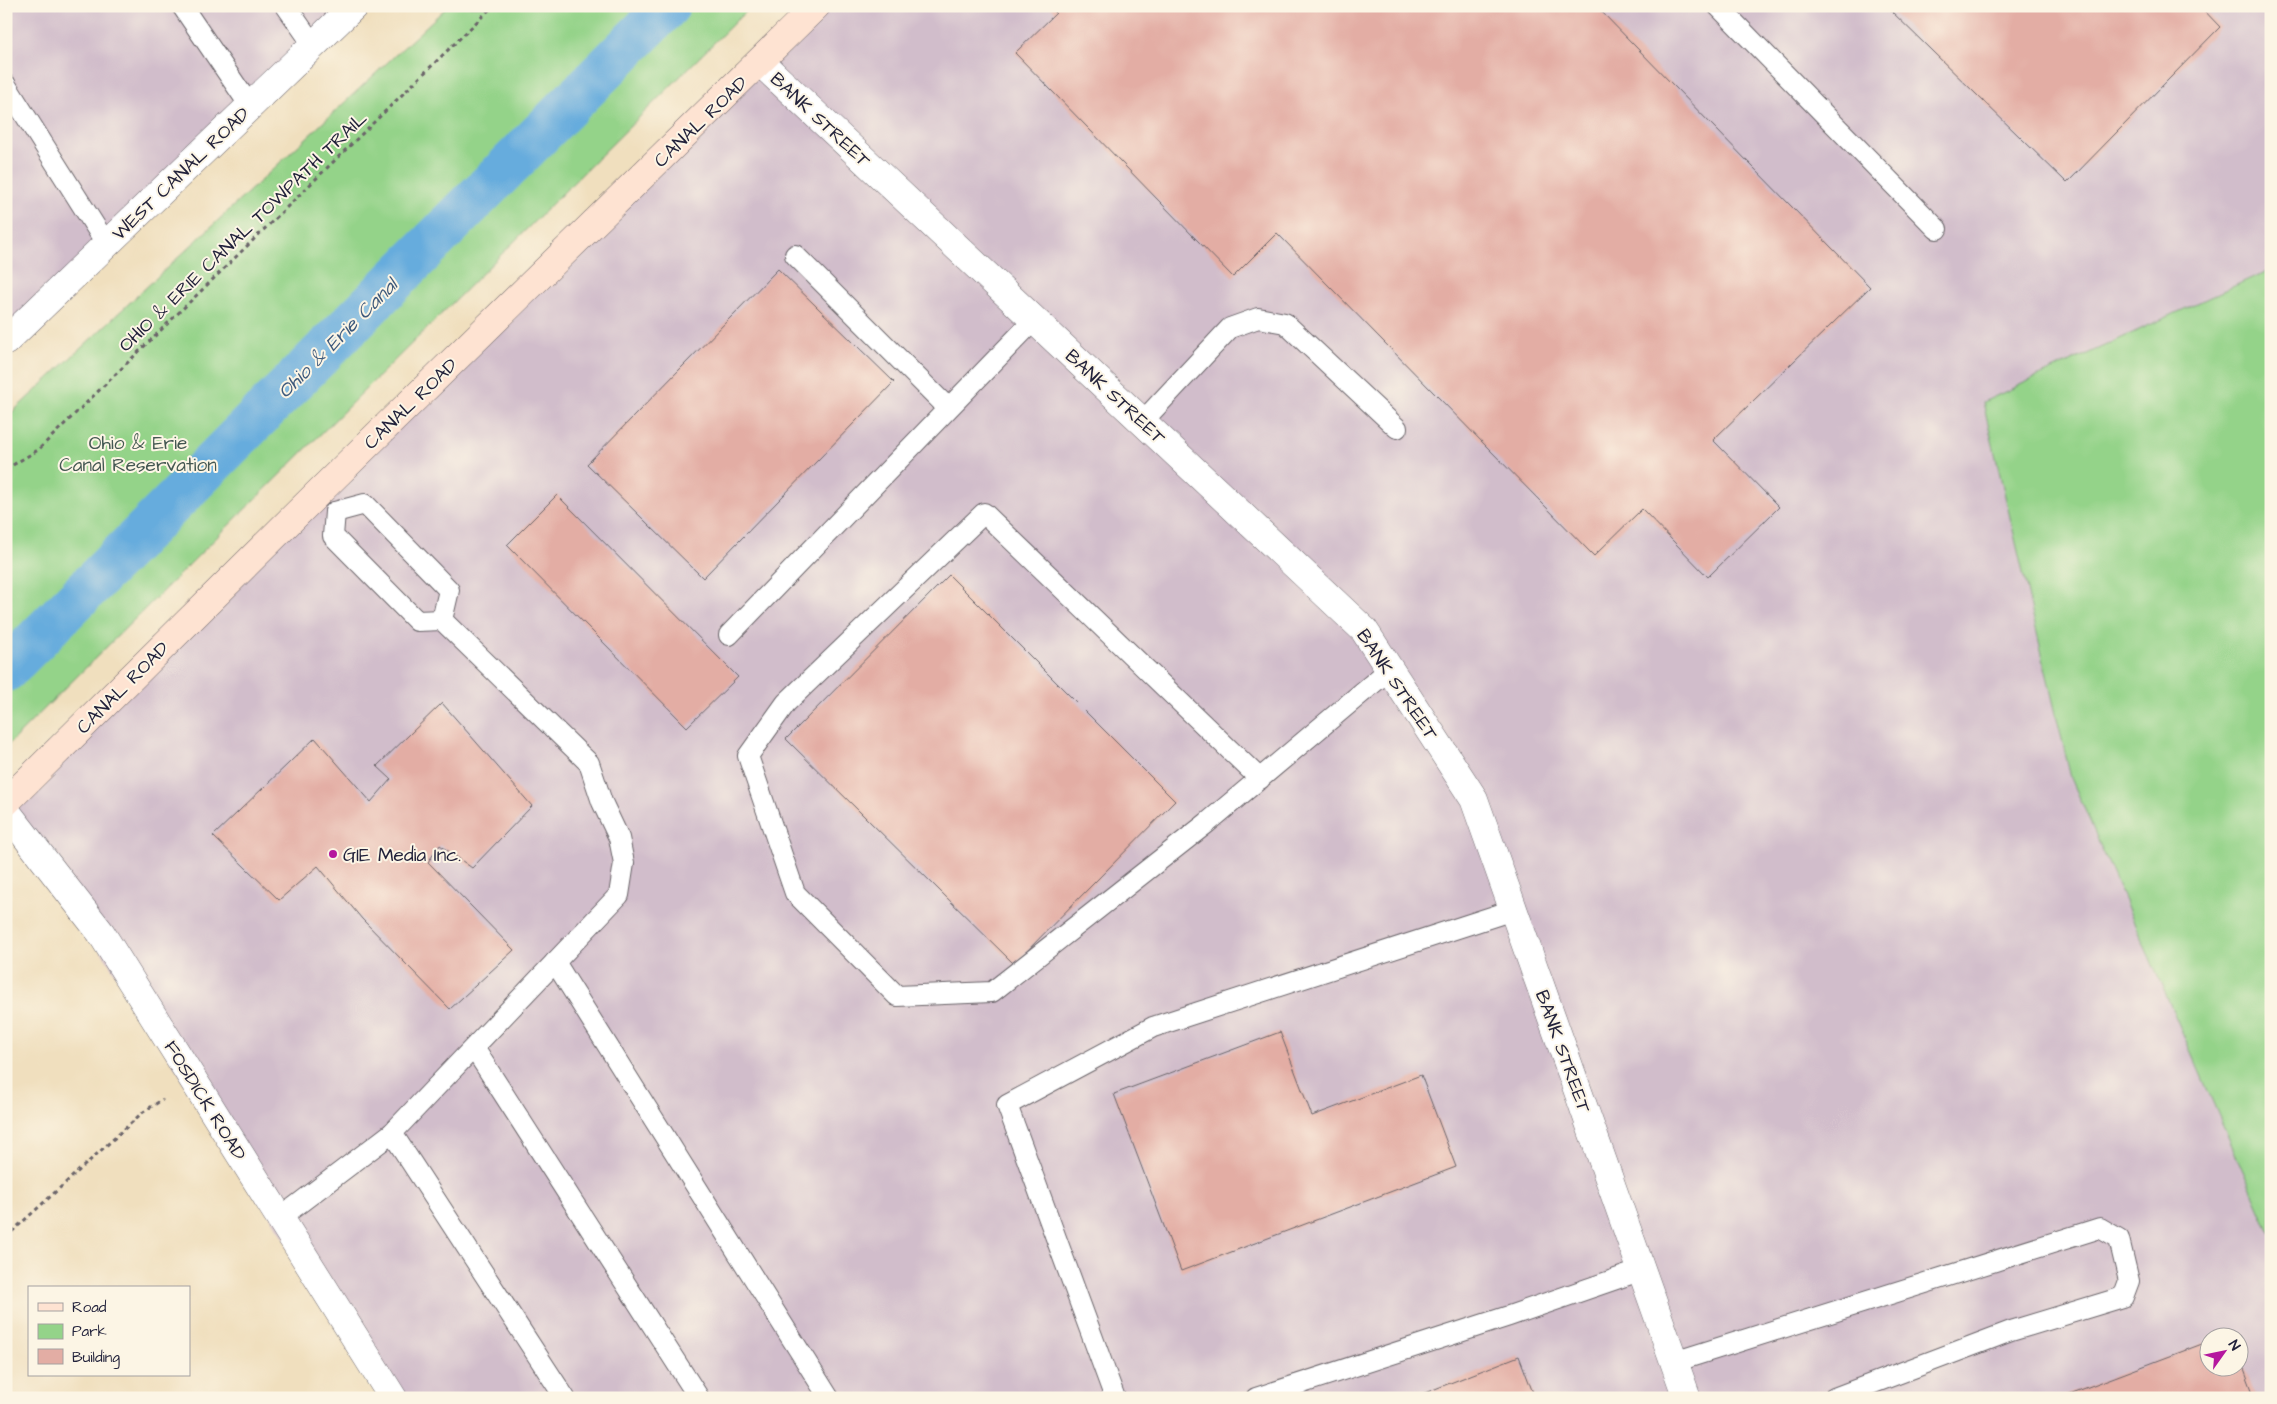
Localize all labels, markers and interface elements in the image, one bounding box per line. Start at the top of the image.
street label: BANK STREET [764,66,876,174]
street label: CANAL ROAD [648,70,754,174]
street label: WEST CANAL ROAD [106,101,256,247]
street label: OHIO & ERIE CANAL TOWPATH TRAIL [113,106,373,359]
water label: Ohio & Erie Canal [271,270,406,405]
street label: BANK STREET [1059,343,1171,451]
street label: CANAL ROAD [358,352,464,456]
park label: Ohio & Erie Canal Reservation [59,430,217,479]
street label: BANK STREET [1350,624,1444,746]
street label: CANAL ROAD [71,636,175,740]
place label: GIE Media Inc. [343,842,461,869]
marker: GIE Media Inc. [327,848,339,860]
street label: BANK STREET [1528,986,1597,1117]
street label: FOSDICK ROAD [157,1036,252,1166]
legend [28,1286,190,1376]
text: Road [72,1297,107,1318]
text: Park [72,1321,107,1342]
north arrow [2200,1326,2250,1376]
text: N [2223,1336,2245,1355]
text: Building [72,1347,120,1369]

